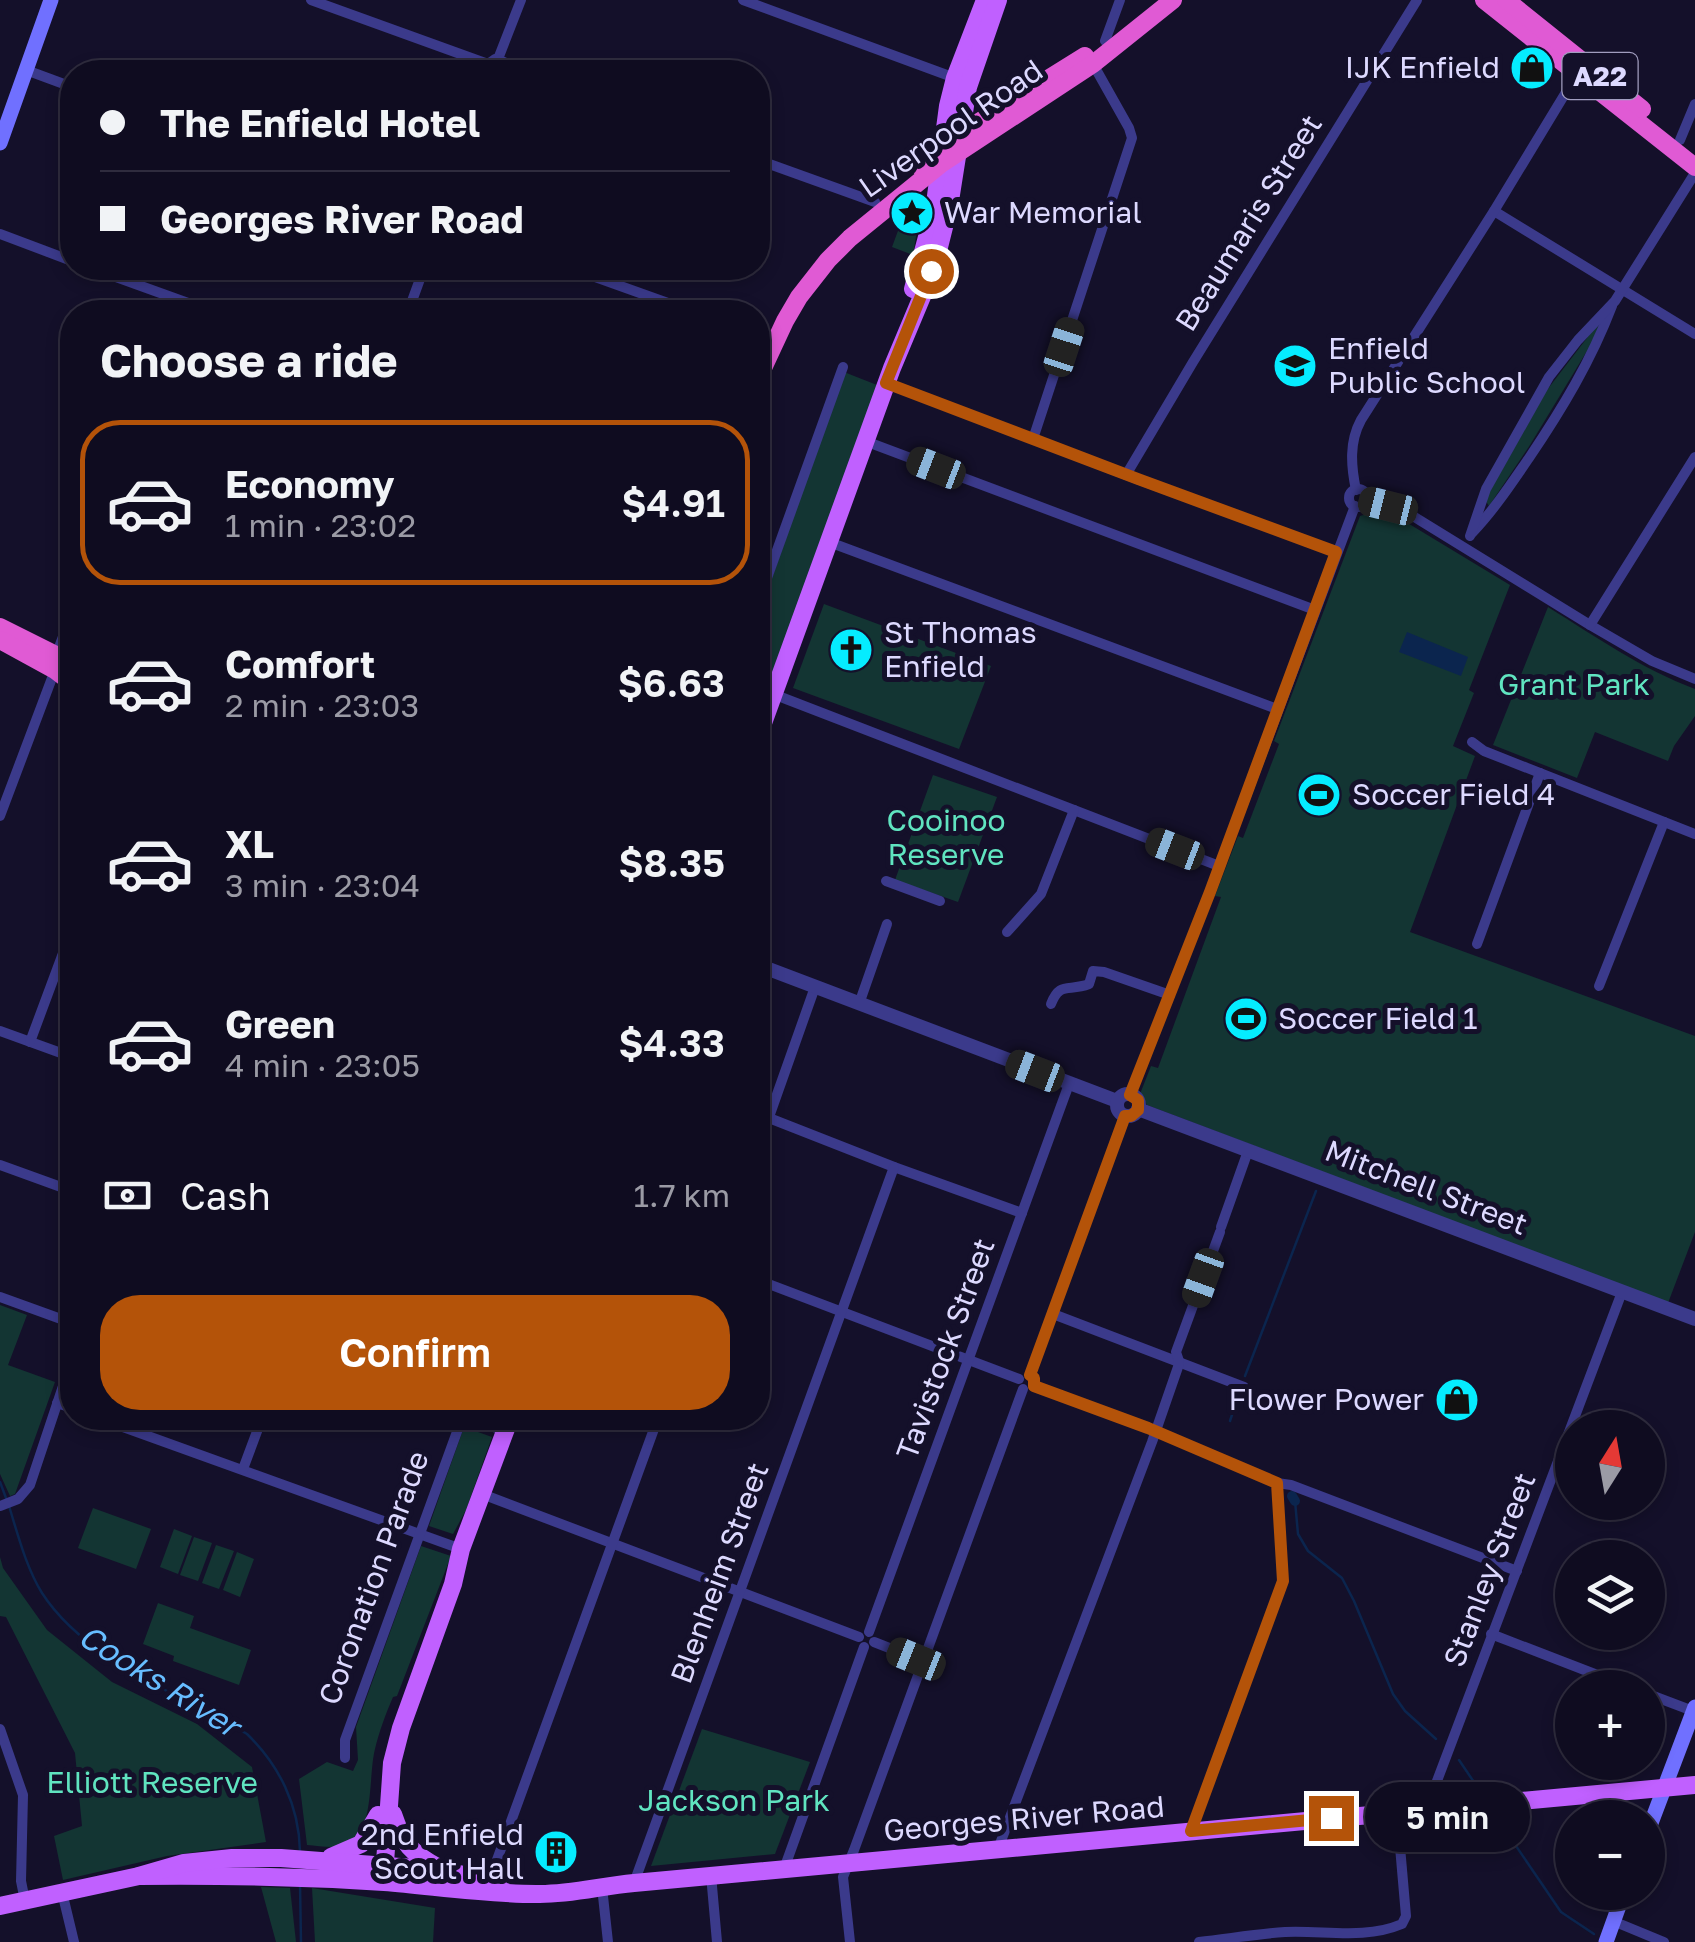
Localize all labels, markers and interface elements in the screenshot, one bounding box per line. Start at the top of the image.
shop icon: IJK Enfield [1509,45,1555,91]
place label: IJK Enfield [1345,49,1500,85]
street label: Liverpool Road [852,52,1049,205]
road number: A22 [1562,53,1638,99]
text: The Enfield Hotel [160,100,480,145]
street label: Beaumaris Street [1167,108,1329,337]
place icon: War Memorial [889,190,935,236]
place label: War Memorial [944,194,1142,230]
text: Georges River Road [160,196,524,241]
route start [909,249,954,294]
car [1040,314,1088,380]
place label: Enfield Public School [1328,330,1525,400]
text: Choose a ride [100,333,398,387]
school or university icon: Enfield Public School [1272,343,1318,389]
car [903,443,969,493]
icon: car [105,458,195,548]
text: Economy [225,461,394,506]
text: $4.91 [621,480,725,525]
car [1355,484,1421,528]
text: 1 min · 23:02 [225,506,416,544]
place label: St Thomas Enfield [884,614,1037,684]
church icon: St Thomas Enfield [828,627,874,673]
icon: car [105,638,195,728]
text: Comfort [225,641,375,686]
text: $6.63 [618,660,725,705]
park label: Grant Park [1498,666,1650,702]
text: 2 min · 23:03 [225,686,419,724]
sports icon: Soccer Field 4 [1296,772,1342,818]
place label: Soccer Field 4 [1352,776,1555,812]
park label: Cooinoo Reserve [887,802,1005,872]
icon: car [105,818,195,908]
text: XL [225,821,274,866]
car [1142,824,1208,874]
text: $8.35 [619,840,725,885]
text: 3 min · 23:04 [225,866,420,904]
sports icon: Soccer Field 1 [1223,996,1269,1042]
icon: car [105,998,195,1088]
place label: Soccer Field 1 [1278,1000,1478,1036]
text: Green [225,1001,335,1046]
text: $4.33 [618,1020,725,1065]
text: 4 min · 23:05 [225,1046,420,1084]
car [1002,1046,1068,1096]
street label: Mitchell Street [1320,1132,1532,1242]
icon: cash [100,1168,155,1223]
text: Cash [180,1173,271,1218]
text: 1.7 km [634,1176,730,1214]
street label: Tavistock Street [888,1233,1002,1464]
car [1179,1245,1227,1311]
button: Confirm [100,1295,730,1410]
shop icon: Flower Power [1434,1377,1480,1423]
place label: Flower Power [1228,1381,1424,1417]
north arrow [1555,1410,1665,1520]
map controls [1555,1410,1665,1910]
street label: Coronation Parade [310,1446,436,1709]
street label: Blenheim Street [662,1457,776,1688]
street label: Stanley Street [1435,1467,1543,1672]
button: layers [1555,1540,1665,1650]
water label: Cooks River [72,1616,251,1747]
car [883,1634,949,1684]
button: + [1555,1670,1665,1780]
park label: Elliott Reserve [46,1764,258,1800]
park label: Jackson Park [638,1782,830,1818]
callout: 5 min [1366,1783,1531,1853]
street label: Georges River Road [882,1788,1166,1848]
route end [1309,1796,1354,1841]
text: 5 min [1406,1798,1489,1836]
button: − [1555,1800,1665,1910]
place label: 2nd Enfield Scout Hall [361,1816,524,1886]
building icon: 2nd Enfield Scout Hall [533,1829,579,1875]

